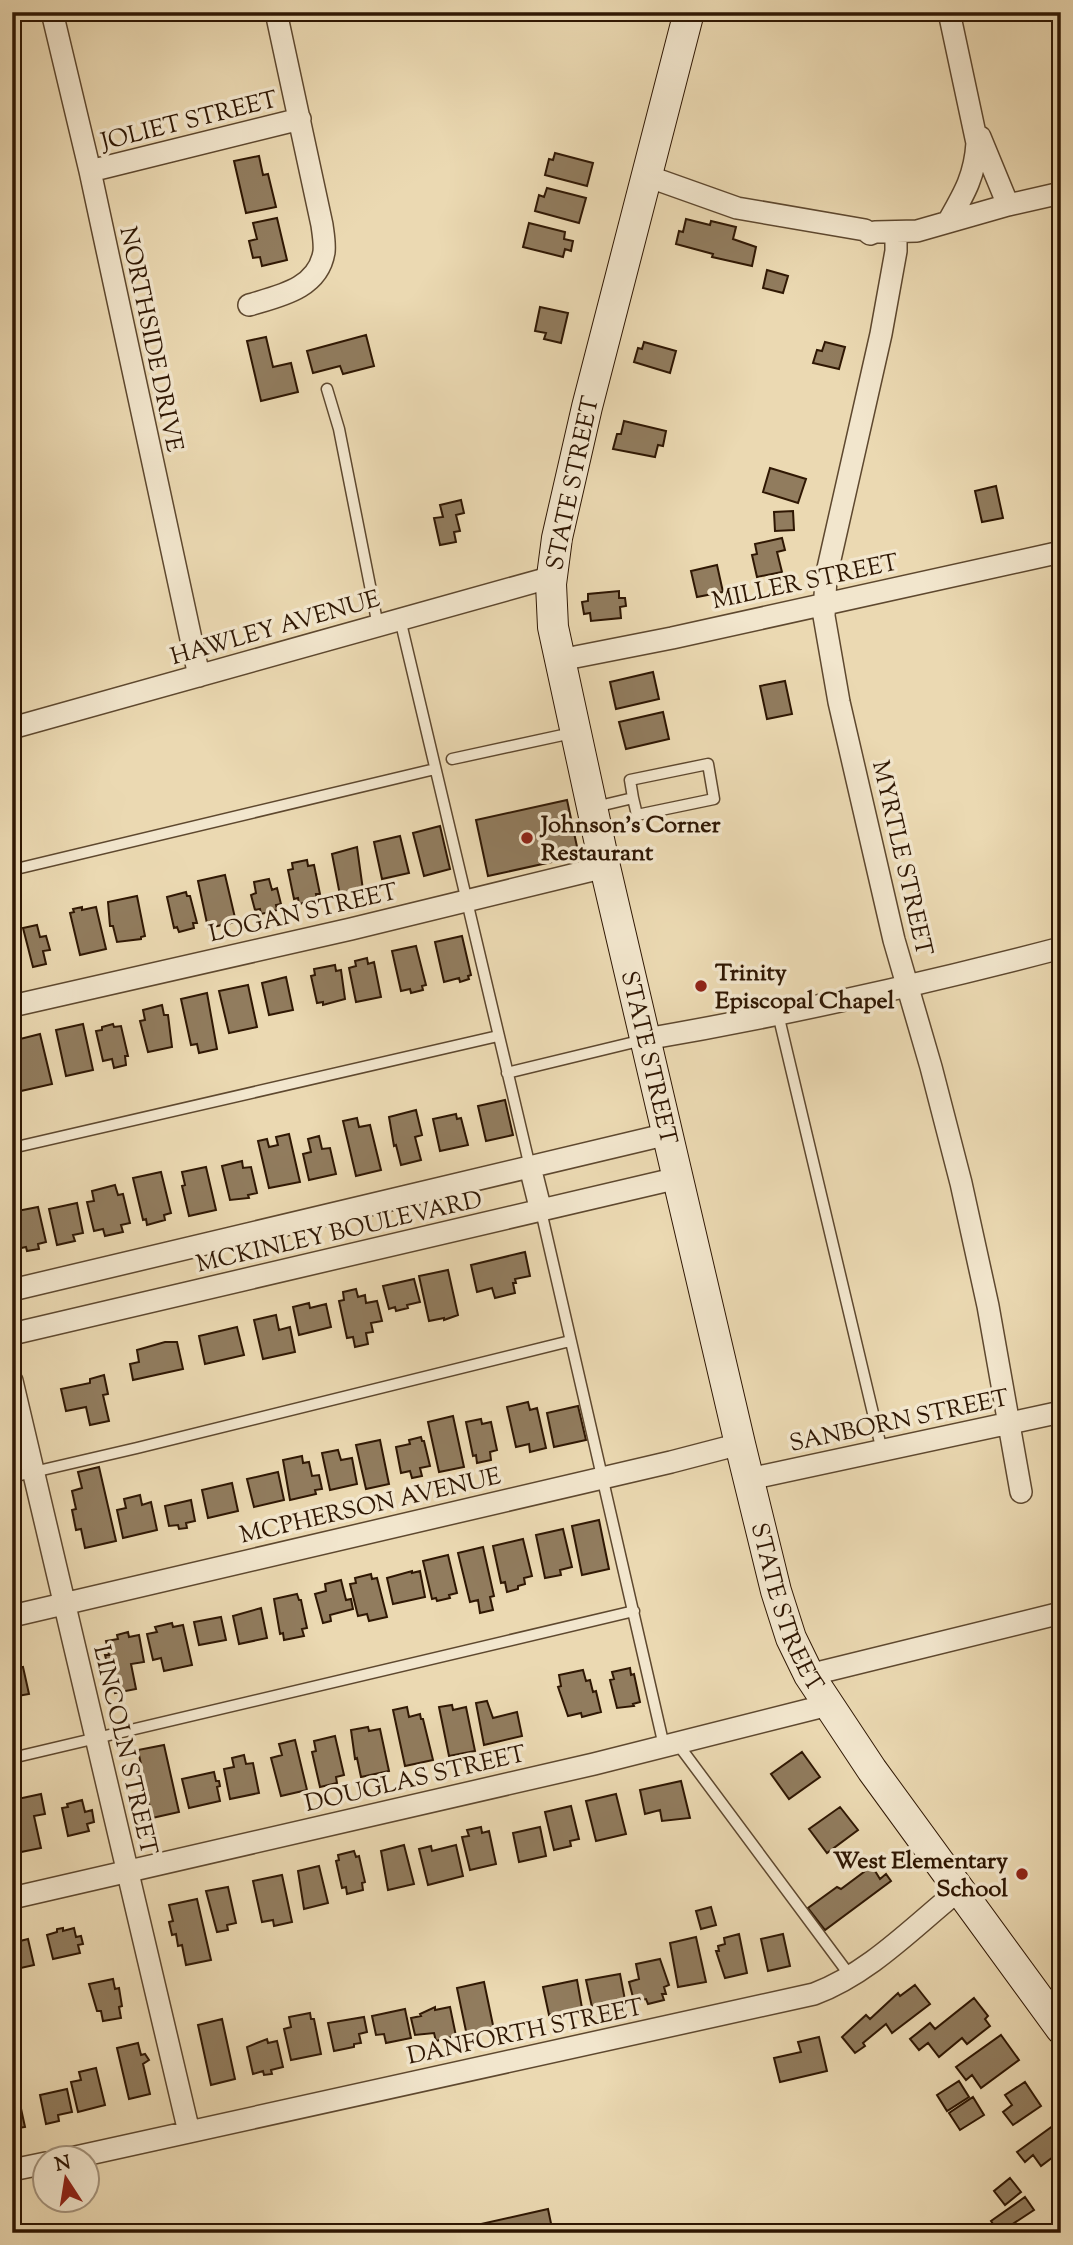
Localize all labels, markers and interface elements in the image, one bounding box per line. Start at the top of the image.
street label: JOLIET STREET [96,84,281,161]
street label: NORTHSIDE DRIVE [110,224,191,456]
street label: STATE STREET [539,393,609,574]
street label: MILLER STREET [709,547,902,619]
street label: HAWLEY AVENUE [167,583,385,675]
street label: MYRTLE STREET [862,757,940,960]
place label: Johnson's Corner Restaurant [539,809,721,871]
marker: Johnson's Corner Restaurant [519,830,535,846]
street label: LOGAN STREET [206,876,401,952]
place label: Trinity Episcopal Chapel [715,957,895,1019]
street label: STATE STREET [611,968,684,1148]
marker: Trinity Episcopal Chapel [693,978,709,994]
street label: MCKINLEY BOULEVARD [193,1183,486,1282]
street label: SANBORN STREET [787,1382,1012,1462]
street label: MCPHERSON AVENUE [237,1460,505,1554]
street label: STATE STREET [741,1520,831,1700]
street label: LINCOLN STREET [83,1642,165,1859]
street label: DOUGLAS STREET [302,1738,529,1822]
place label: West Elementary School [833,1845,1008,1907]
marker: West Elementary School [1014,1866,1030,1882]
street label: DANFORTH STREET [404,1991,647,2075]
north arrow [32,2144,102,2214]
text: N [53,2150,73,2180]

